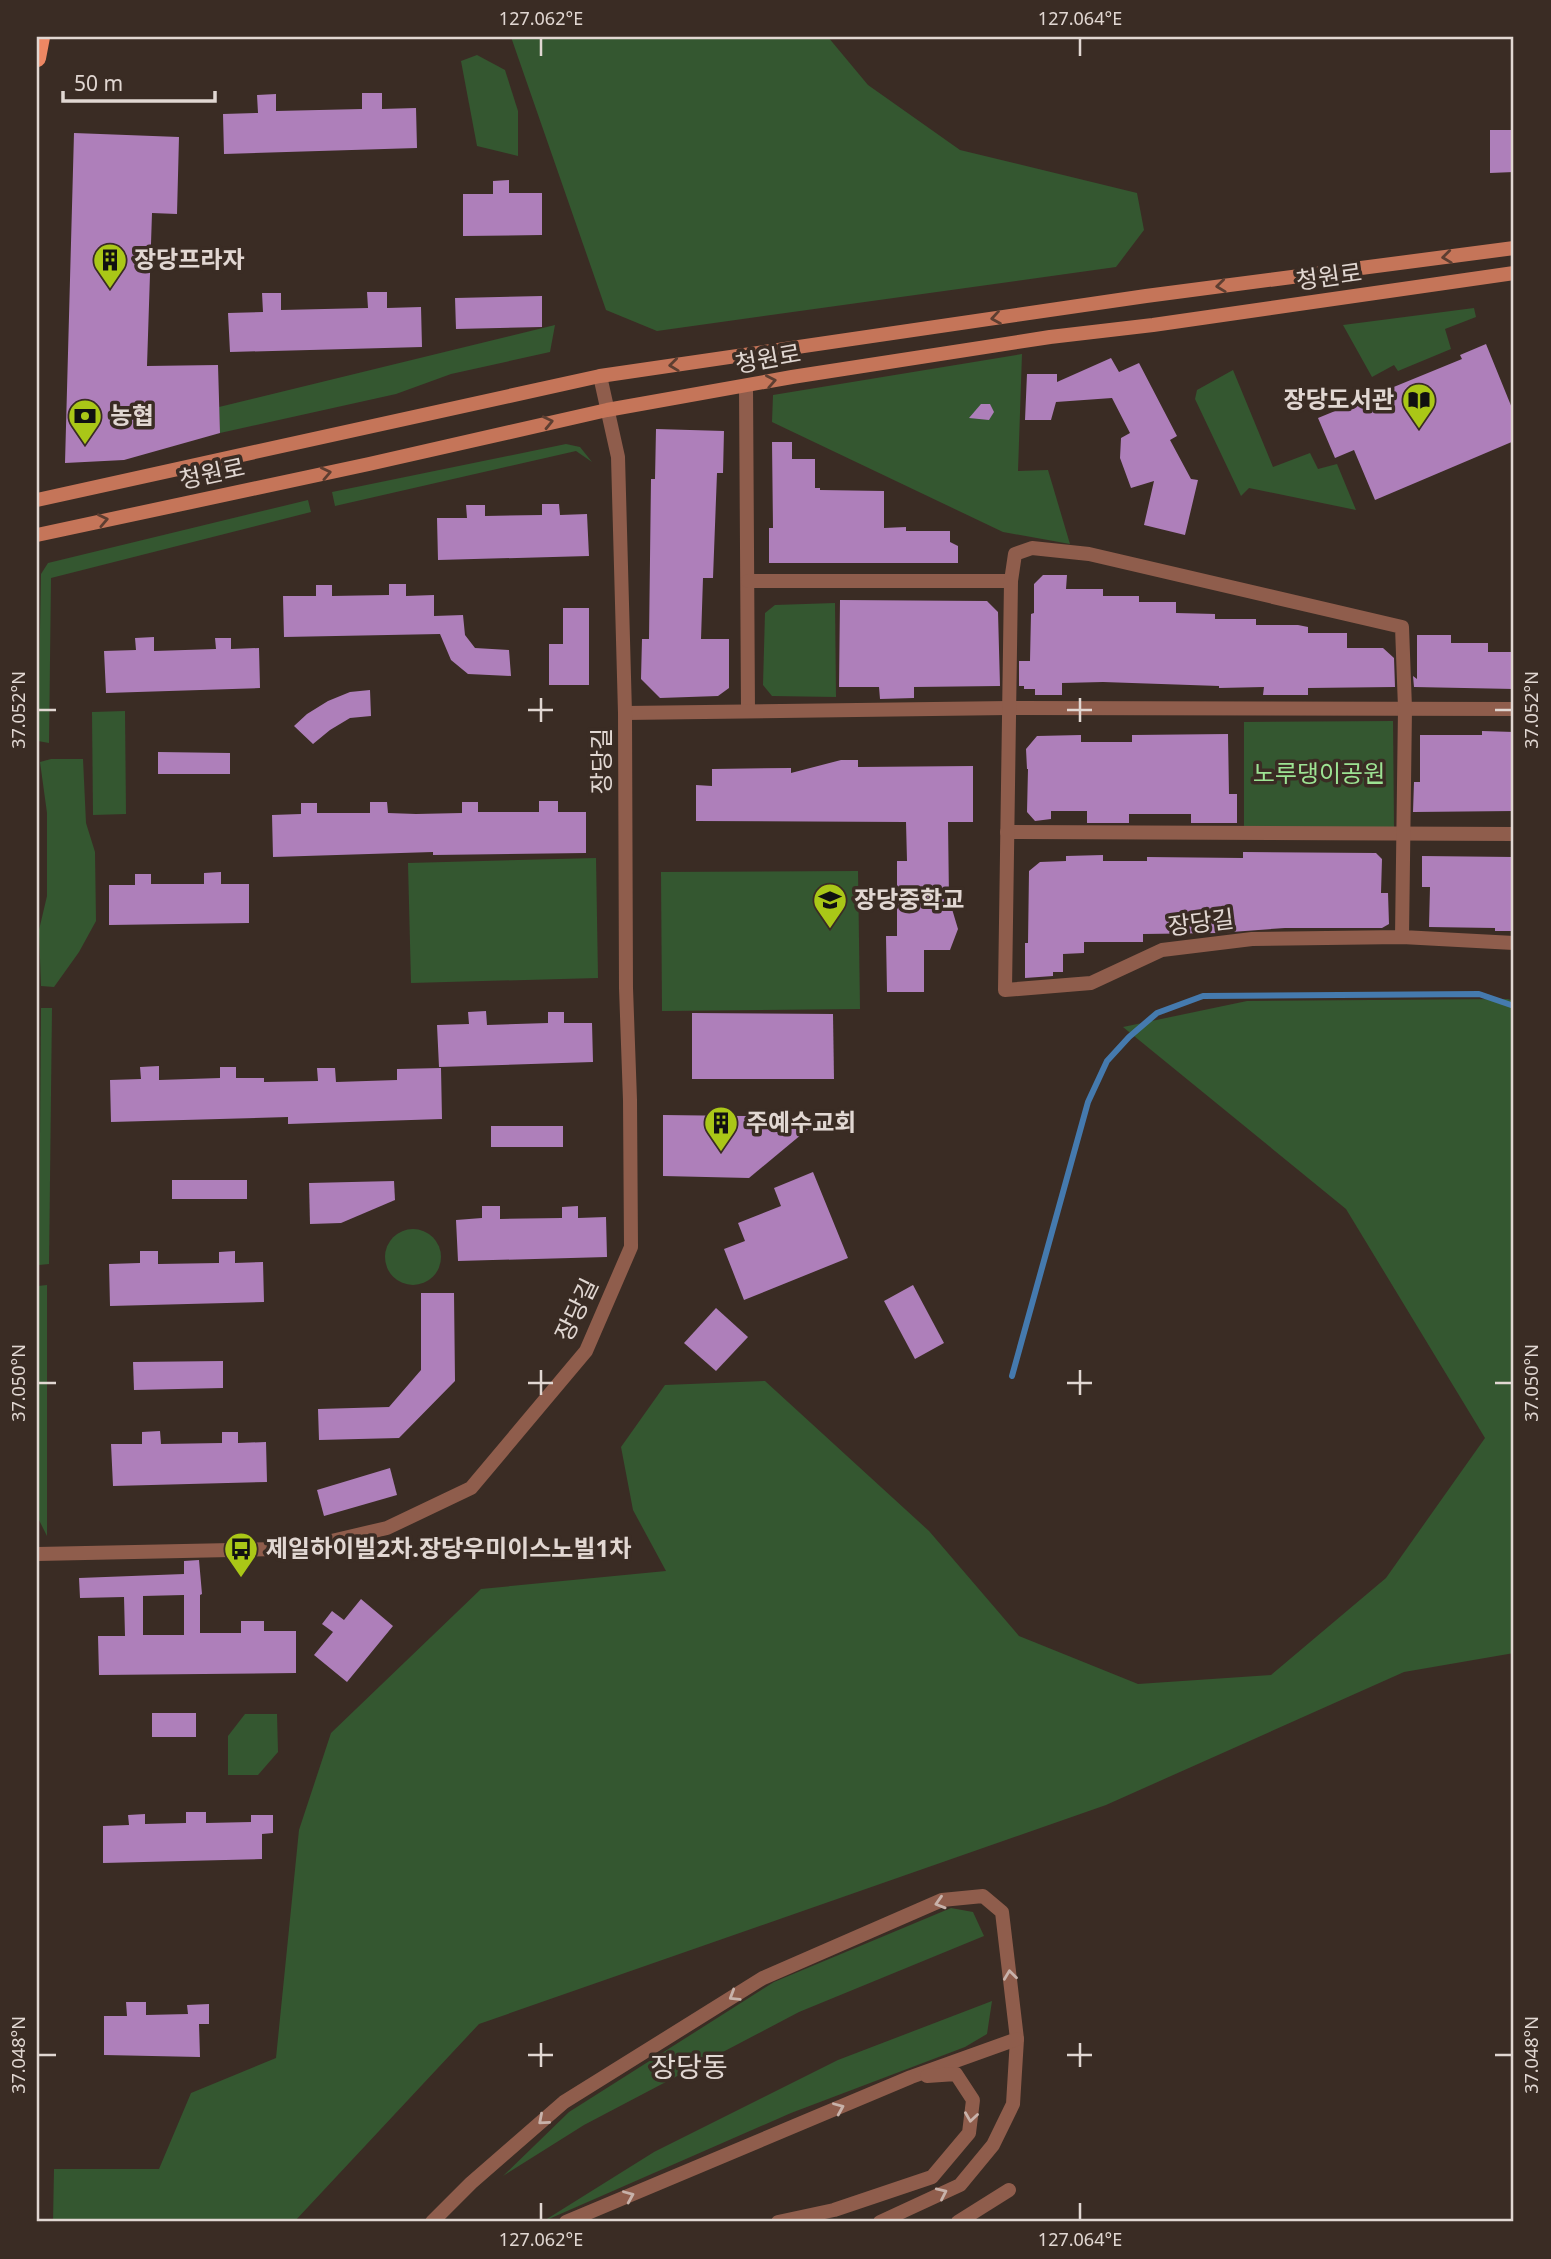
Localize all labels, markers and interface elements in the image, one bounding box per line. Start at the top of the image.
text: 127.062°E [499,6,583,30]
text: 127.064°E [1038,6,1122,30]
scale bar [63,60,215,104]
text: 50 m [74,69,123,97]
building icon: 장당프라자 [91,241,129,290]
place label: 장당프라자 [134,242,244,275]
one-way arrow [1441,249,1452,264]
street label: 청원로 [1294,255,1364,296]
one-way arrow [1215,279,1227,294]
one-way arrow [990,311,1002,326]
street label: 청원로 [732,336,803,380]
one-way arrow [668,358,680,373]
one-way arrow [765,374,777,389]
library icon: 장당도서관 [1400,381,1438,430]
place label: 장당도서관 [1284,382,1394,415]
bank icon: 농협 [66,397,104,446]
place label: 농협 [110,398,154,431]
one-way arrow [542,416,554,431]
street label: 청원로 [176,450,248,496]
one-way arrow [320,466,332,481]
one-way arrow [97,514,109,529]
text: 37.052°N [6,671,30,749]
text: 37.052°N [1519,671,1543,749]
street label: 장당길 [584,728,617,794]
park label: 노루댕이공원 [1253,756,1385,789]
school or university icon: 장당중학교 [811,881,849,930]
place label: 장당중학교 [854,882,964,915]
street label: 장당길 [1166,901,1236,942]
building icon: 주예수교회 [702,1104,740,1153]
place label: 주예수교회 [746,1105,856,1138]
street label: 장당길 [546,1272,605,1346]
text: 37.050°N [6,1344,30,1422]
text: 37.050°N [1519,1344,1543,1422]
bus stop icon: 제일하이빌2차.장당우미이스노빌1차 [222,1530,260,1579]
place label: 제일하이빌2차.장당우미이스노빌1차 [266,1531,631,1564]
one-way arrow [935,1894,947,1909]
one-way arrow [1002,1969,1017,1981]
one-way arrow [728,1988,741,2001]
text: 37.048°N [6,2016,30,2094]
text: 37.048°N [1519,2016,1543,2094]
district label: 장당동 [650,2047,728,2085]
one-way arrow [832,2103,844,2117]
one-way arrow [964,2111,979,2123]
one-way arrow [538,2112,551,2124]
one-way arrow [935,2187,947,2201]
one-way arrow [621,2190,634,2204]
text: 127.062°E [499,2227,583,2251]
text: 127.064°E [1038,2227,1122,2251]

